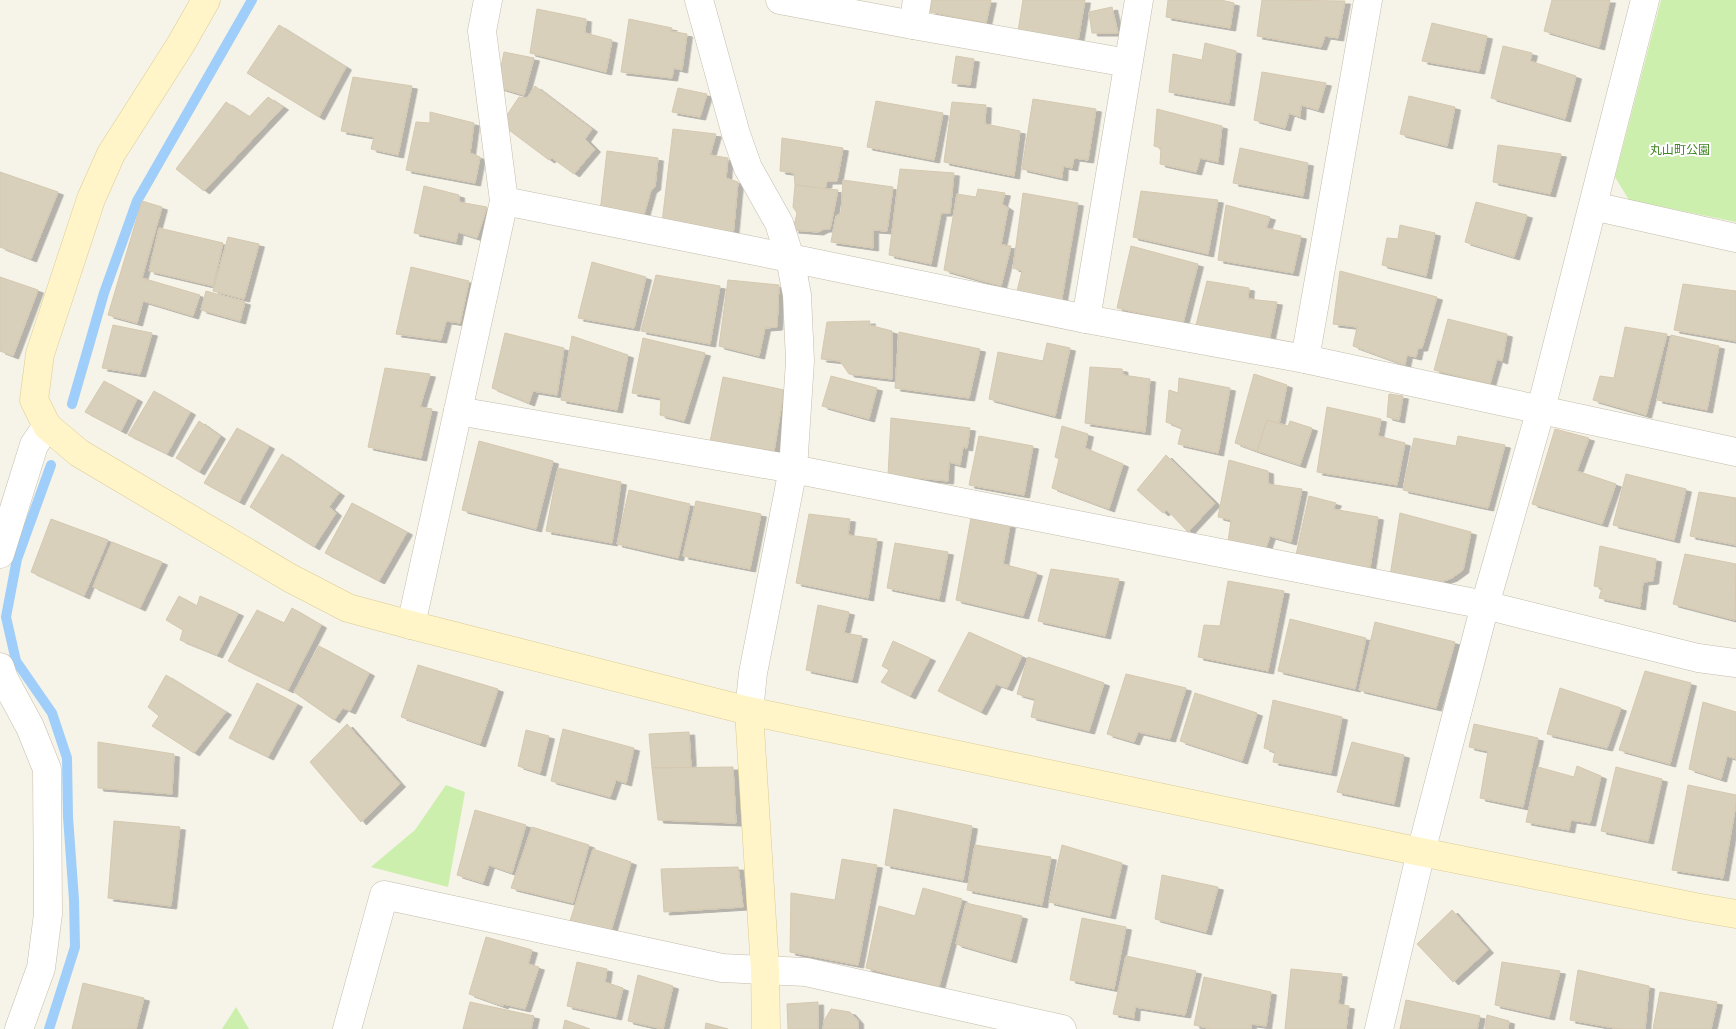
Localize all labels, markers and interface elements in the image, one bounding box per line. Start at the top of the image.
park label: 丸山町公園 [1650,141,1710,158]

